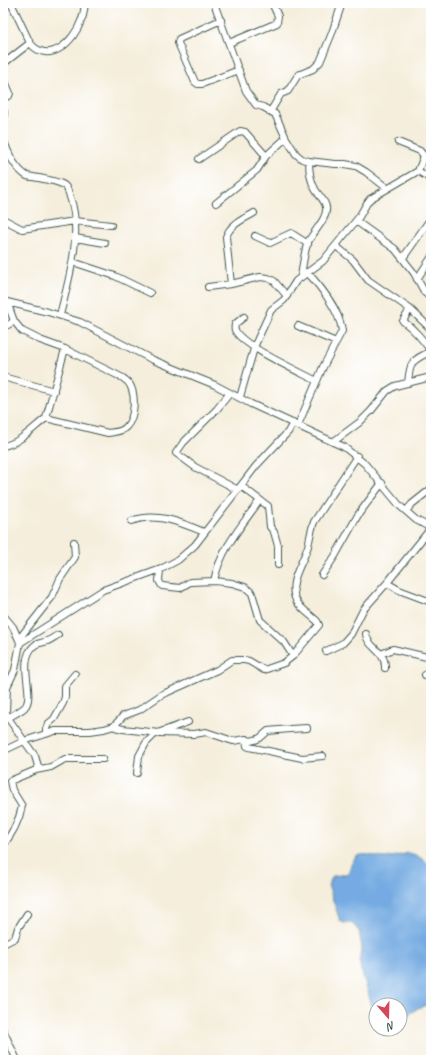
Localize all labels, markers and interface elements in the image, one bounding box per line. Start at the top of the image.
north arrow [368,997,408,1037]
text: N [384,1019,397,1035]

